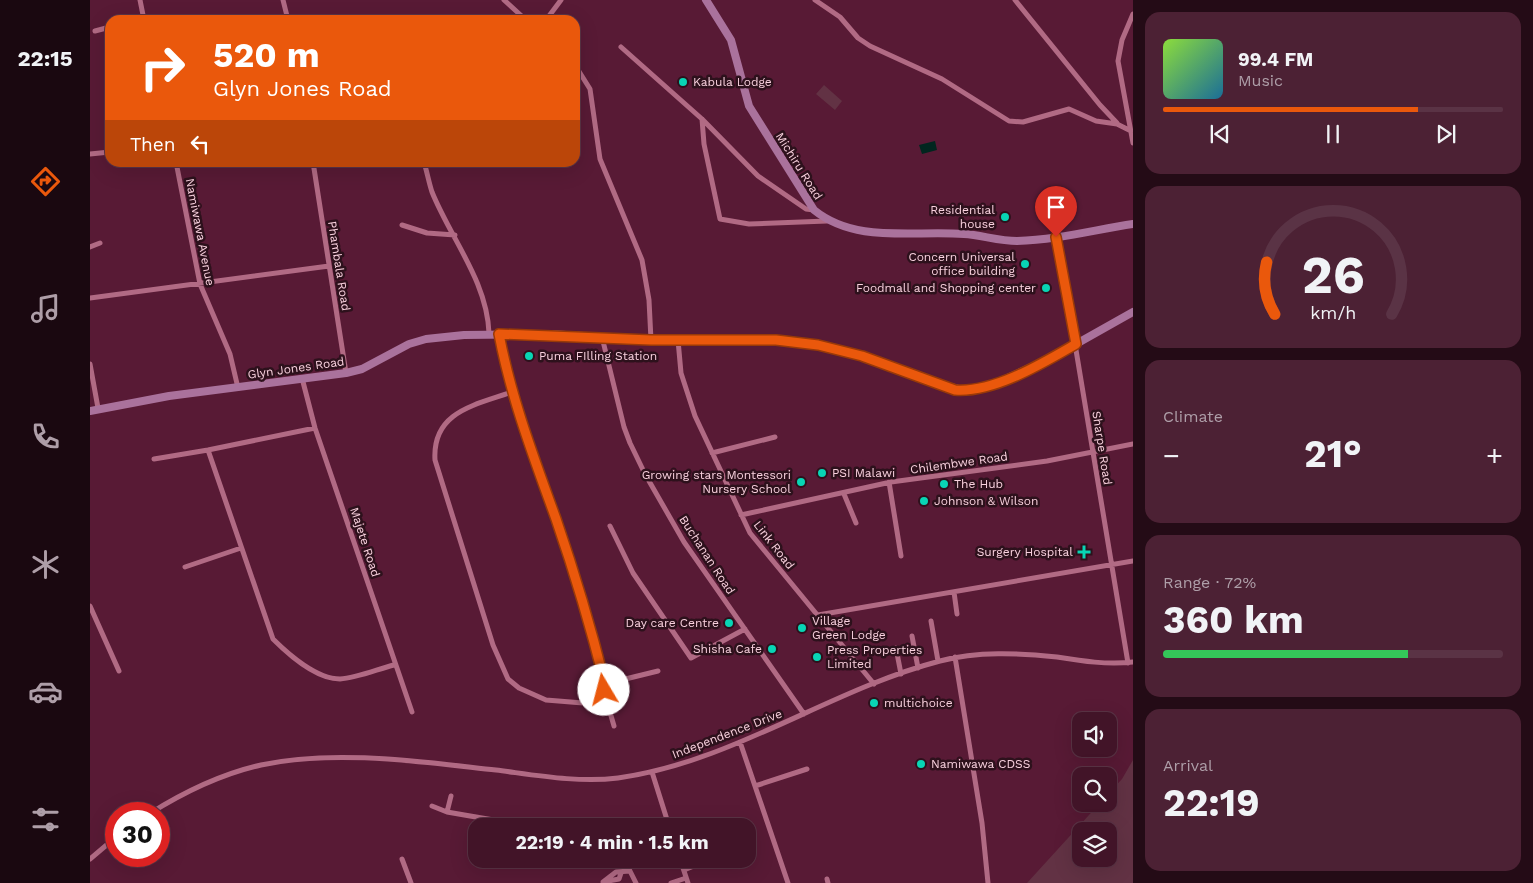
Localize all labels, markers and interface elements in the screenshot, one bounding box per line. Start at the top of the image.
text: 520 m [213,34,320,76]
icon: right [130,35,195,100]
text: 22:15 [17,46,73,71]
text: 99.4 FM [1238,48,1313,71]
text: Music [1238,71,1283,90]
place label: Kabula Lodge [693,75,772,89]
text: Glyn Jones Road [213,76,392,101]
marker: Kabula Lodge [677,76,689,88]
icon: previous [1206,120,1234,148]
icon: pause [1319,120,1347,148]
icon: next [1432,120,1460,148]
icon: left [186,130,214,158]
street label: Michiru Road [773,130,825,202]
text: Then [130,133,176,156]
icon: directions [28,164,63,199]
street label: Namiwawa Avenue [183,177,217,287]
pin [1035,186,1077,237]
icon: arrive [1042,193,1070,221]
place label: Residential house [930,203,995,231]
marker: Residential house [999,211,1011,223]
street label: Phambala Road [325,220,353,312]
text: 26 [1301,245,1365,306]
place label: Concern Universal office building [908,250,1016,278]
marker: Concern Universal office building [1019,258,1031,270]
place label: Foodmall and Shopping center [856,281,1036,295]
marker: Foodmall and Shopping center [1040,282,1052,294]
icon: music [28,291,63,326]
text: km/h [1310,302,1356,323]
place label: Puma FIlling Station [539,349,657,363]
marker: Puma FIlling Station [523,350,535,362]
street label: Glyn Jones Road [247,354,345,382]
text: Climate [1163,407,1223,426]
street label: Sharpe Road [1089,410,1115,486]
icon: phone [28,419,63,454]
text: 21° [1304,432,1362,476]
text: − [1163,439,1180,472]
text: + [1486,439,1503,472]
street label: Chilembwe Road [909,449,1009,477]
place label: PSI Malawi [832,466,895,480]
marker: PSI Malawi [816,467,828,479]
place label: Growing stars Montessori Nursery School [642,468,791,496]
marker: Growing stars Montessori Nursery School [795,476,807,488]
place label: The Hub [954,477,1003,491]
marker: The Hub [938,478,950,490]
place label: Johnson & Wilson [934,494,1038,508]
marker: Johnson & Wilson [918,495,930,507]
street label: Majete Road [347,505,383,579]
street label: Buchanan Road [676,513,738,597]
street label: Link Road [751,518,797,572]
place label: Surgery Hospital [977,545,1073,559]
marker: Surgery Hospital [1077,545,1091,559]
icon: climate [28,547,63,582]
text: Range · 72% [1163,573,1256,592]
text: 360 km [1163,598,1304,642]
place label: Village Green Lodge [812,614,886,642]
place label: Day care Centre [626,616,719,630]
marker: Day care Centre [723,617,735,629]
marker: Village Green Lodge [796,622,808,634]
place label: Shisha Cafe [693,642,762,656]
marker: Shisha Cafe [766,643,778,655]
place label: Press Properties Limited [827,643,922,671]
marker: Press Properties Limited [811,651,823,663]
position arrow [577,663,629,715]
icon: car [28,674,63,709]
place label: multichoice [884,696,953,710]
marker: multichoice [868,697,880,709]
street label: Independence Drive [670,707,784,761]
map controls [1072,712,1117,867]
button: sound [1072,712,1117,757]
text: Arrival [1163,756,1213,775]
place label: Namiwawa CDSS [931,757,1031,771]
marker: Namiwawa CDSS [915,758,927,770]
button: search [1072,767,1117,812]
text: 22:19 [1163,781,1260,825]
icon: filters [28,802,63,837]
speed limit sign: 30 [105,802,170,867]
button: layers [1072,822,1117,867]
text: 22:19 · 4 min · 1.5 km [515,831,709,854]

